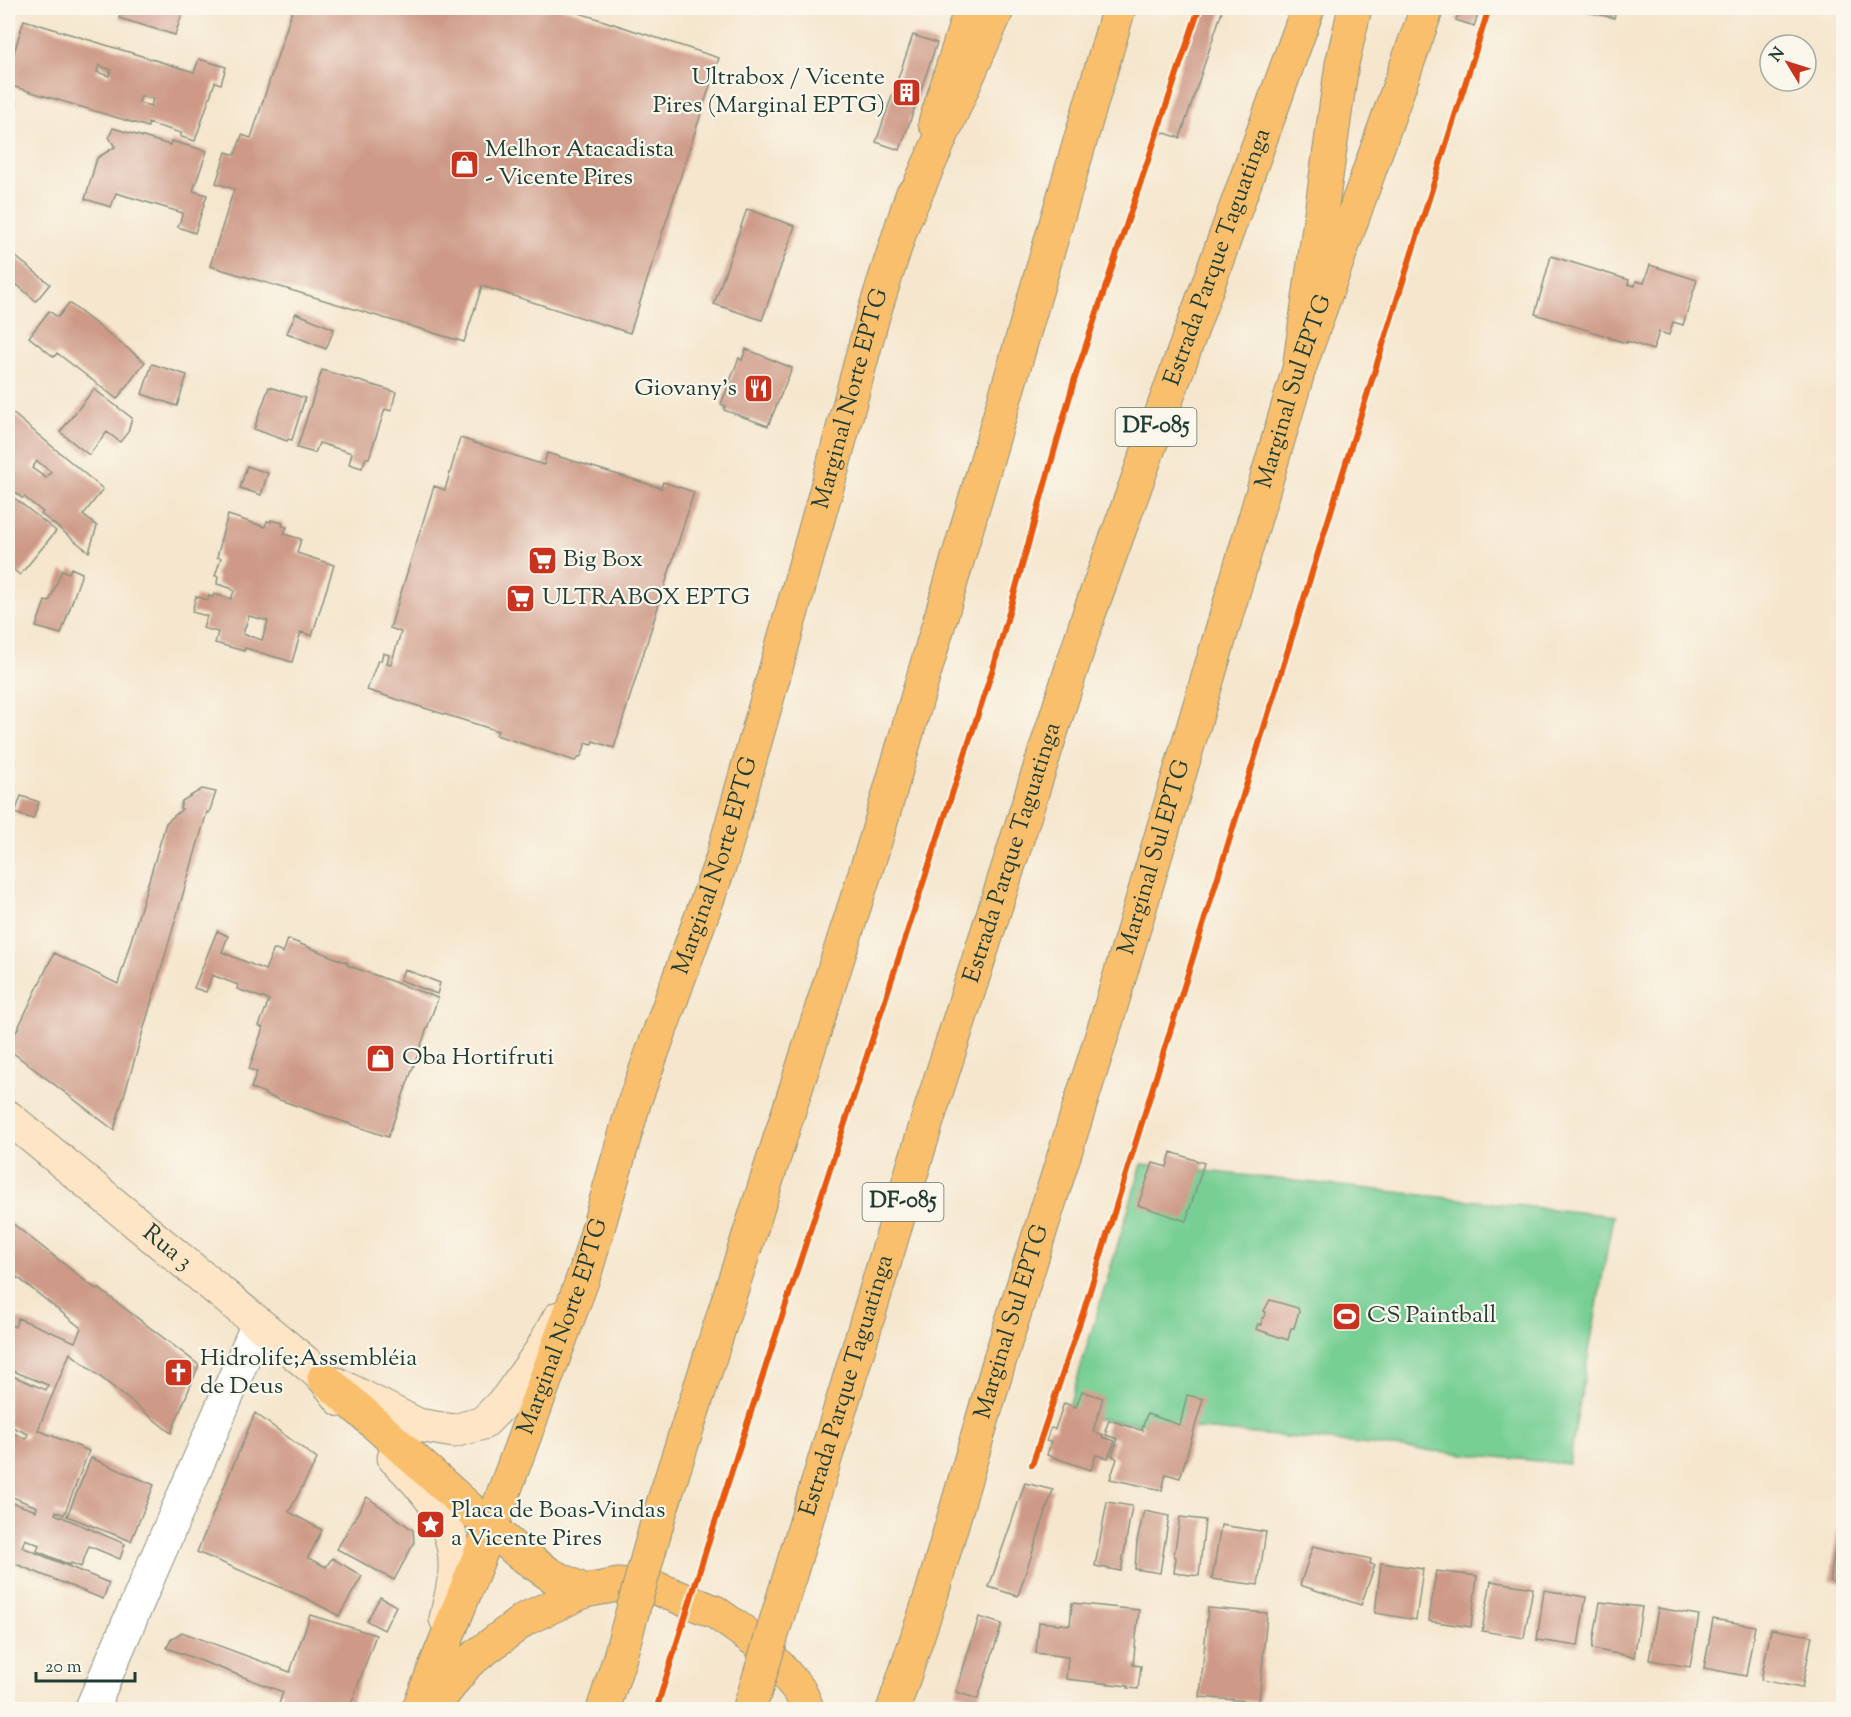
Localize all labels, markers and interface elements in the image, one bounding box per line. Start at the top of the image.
north arrow [1758,33,1818,93]
text: N [1765,43,1791,67]
place label: Ultrabox / Vicente Pires (Marginal EPTG) [653,61,885,123]
building icon: Ultrabox / Vicente Pires (Marginal EPTG) [890,76,922,108]
street label: Estrada Parque Taguatinga [1156,124,1280,391]
place label: Melhor Atacadista - Vicente Pires [485,133,674,195]
shop icon: Melhor Atacadista - Vicente Pires [448,148,480,180]
street label: Marginal Norte EPTG [805,284,898,513]
street label: Marginal Sul EPTG [1248,290,1341,493]
place label: Giovany's [634,372,737,406]
restaurant icon: Giovany's [742,373,774,405]
road number: DF-085 [1116,408,1196,446]
place label: Big Box [563,543,643,577]
supermarket icon: Big Box [526,544,558,576]
place label: ULTRABOX EPTG [542,581,750,615]
supermarket icon: ULTRABOX EPTG [505,582,537,614]
street label: Estrada Parque Taguatinga [955,718,1070,987]
street label: Marginal Norte EPTG [665,753,767,979]
street label: Marginal Sul EPTG [1110,756,1200,959]
place label: Oba Hortifruti [402,1041,554,1075]
shop icon: Oba Hortifruti [365,1042,397,1074]
road number: DF-085 [862,1183,944,1221]
street label: Marginal Norte EPTG [509,1215,617,1440]
street label: Rua 3 [134,1217,199,1279]
street label: Marginal Sul EPTG [966,1220,1058,1423]
street label: Estrada Parque Taguatinga [792,1251,903,1520]
place label: CS Paintball [1367,1299,1497,1333]
sports icon: CS Paintball [1330,1300,1362,1332]
place label: Hidrolife;Assembléia de Deus [200,1342,417,1404]
church icon: Hidrolife;Assembléia de Deus [163,1357,195,1389]
place label: Placa de Boas-Vindas a Vicente Pires [451,1494,665,1556]
place icon: Placa de Boas-Vindas a Vicente Pires [414,1509,446,1541]
scale bar [36,1645,135,1683]
text: 20 m [45,1655,82,1681]

